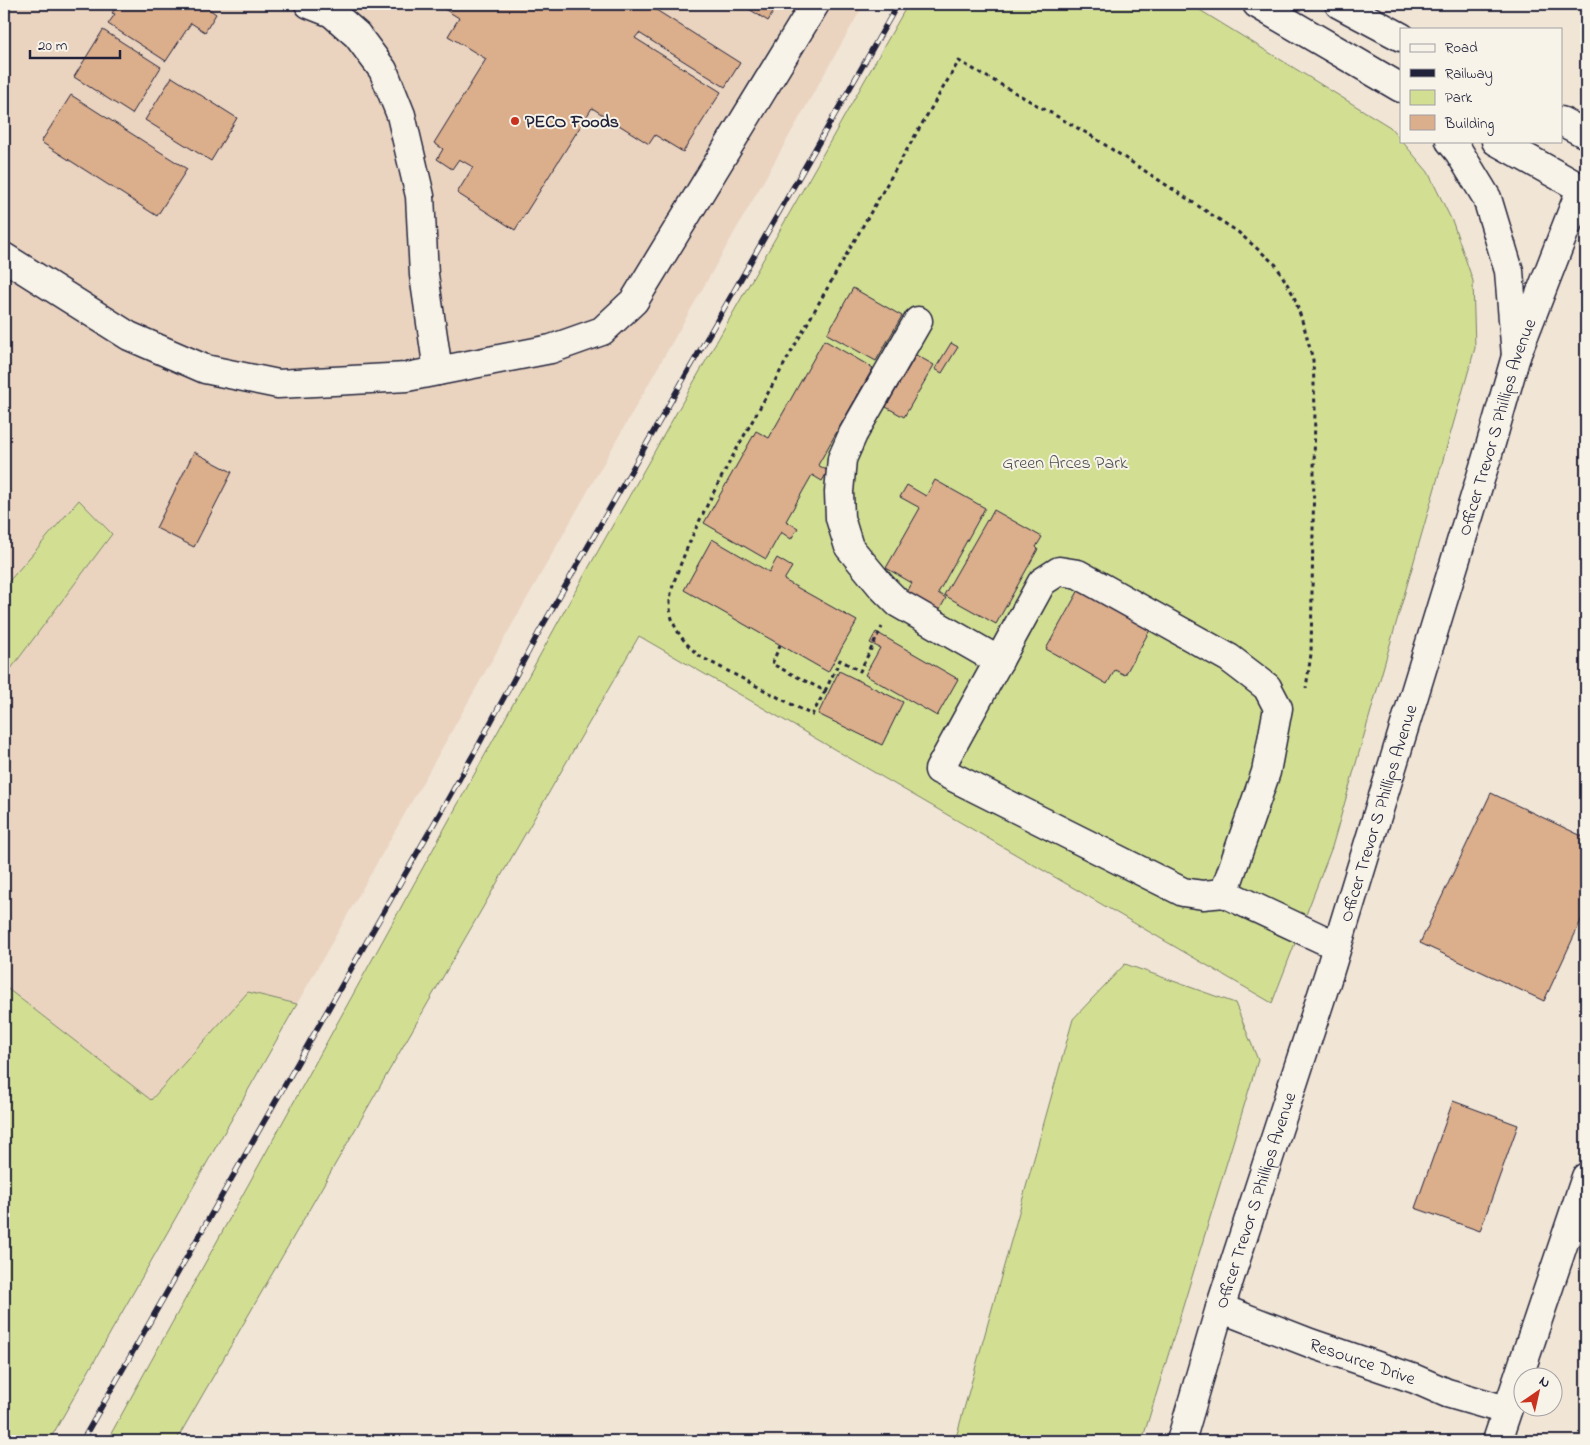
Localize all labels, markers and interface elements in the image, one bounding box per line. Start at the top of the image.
scale bar [30,28,120,60]
legend [1400,28,1562,142]
text: 20 m [38,35,68,57]
text: Road [1445,37,1478,59]
text: Railway [1445,63,1493,86]
text: Park [1445,87,1473,109]
place label: PECO Foods [525,110,619,136]
text: Building [1444,113,1494,136]
marker: PECO Foods [509,115,521,127]
street label: Officer Trevor S Phillips Avenue [1453,314,1545,539]
park label: Green Arces Park [1002,451,1128,477]
street label: Officer Trevor S Phillips Avenue [1334,701,1426,926]
street label: Officer Trevor S Phillips Avenue [1210,1088,1305,1312]
street label: Resource Drive [1305,1333,1419,1393]
north arrow [1512,1368,1562,1418]
text: N [1535,1371,1554,1394]

